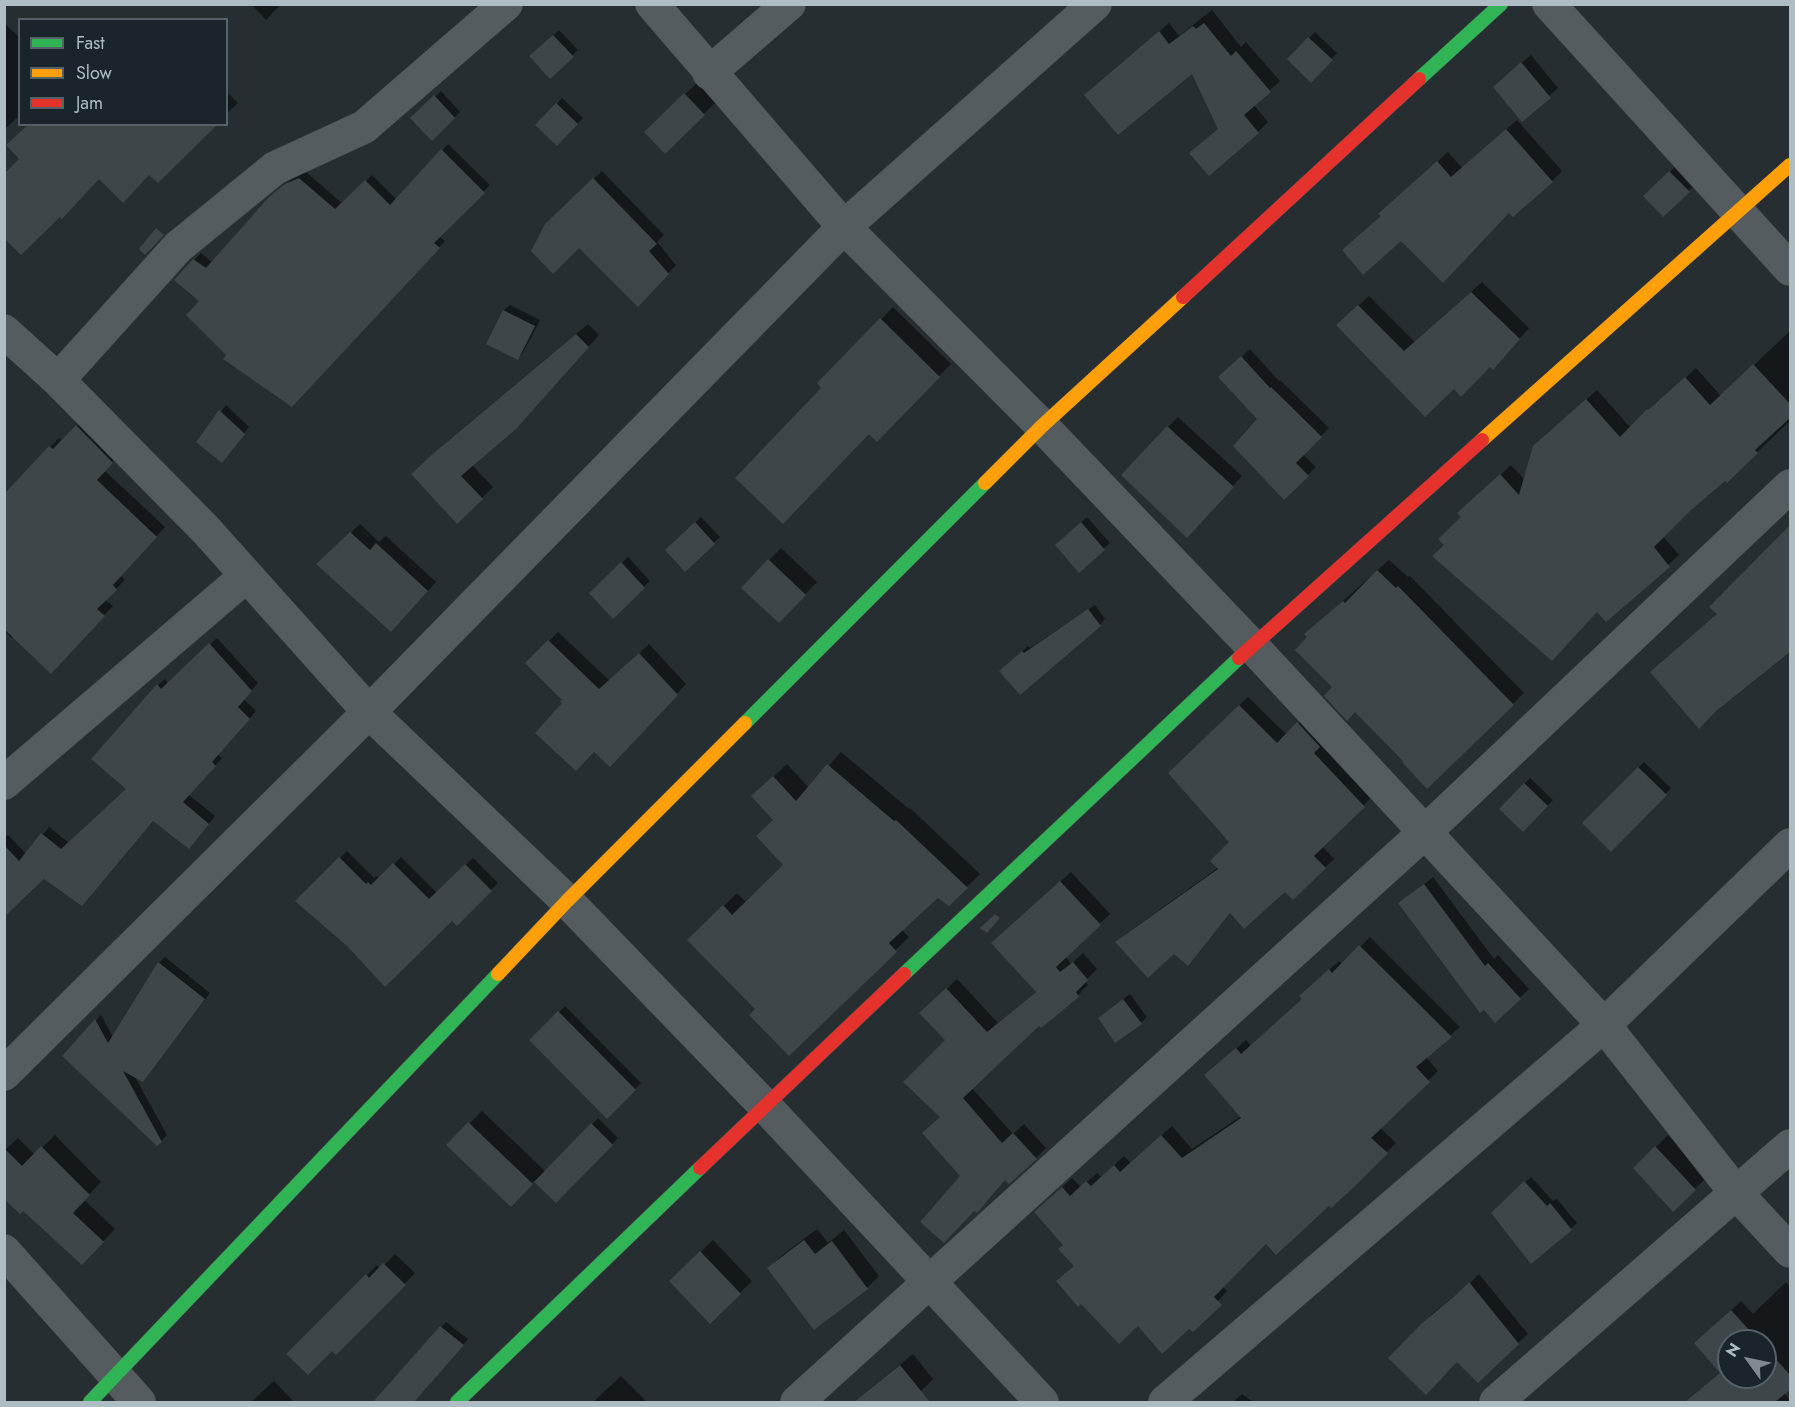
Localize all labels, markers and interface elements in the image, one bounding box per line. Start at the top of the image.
legend [18,18,228,126]
text: Fast [76,30,105,56]
text: Slow [76,60,112,86]
text: Jam [76,90,103,116]
north arrow [1717,1329,1777,1389]
text: N [1720,1338,1746,1362]

